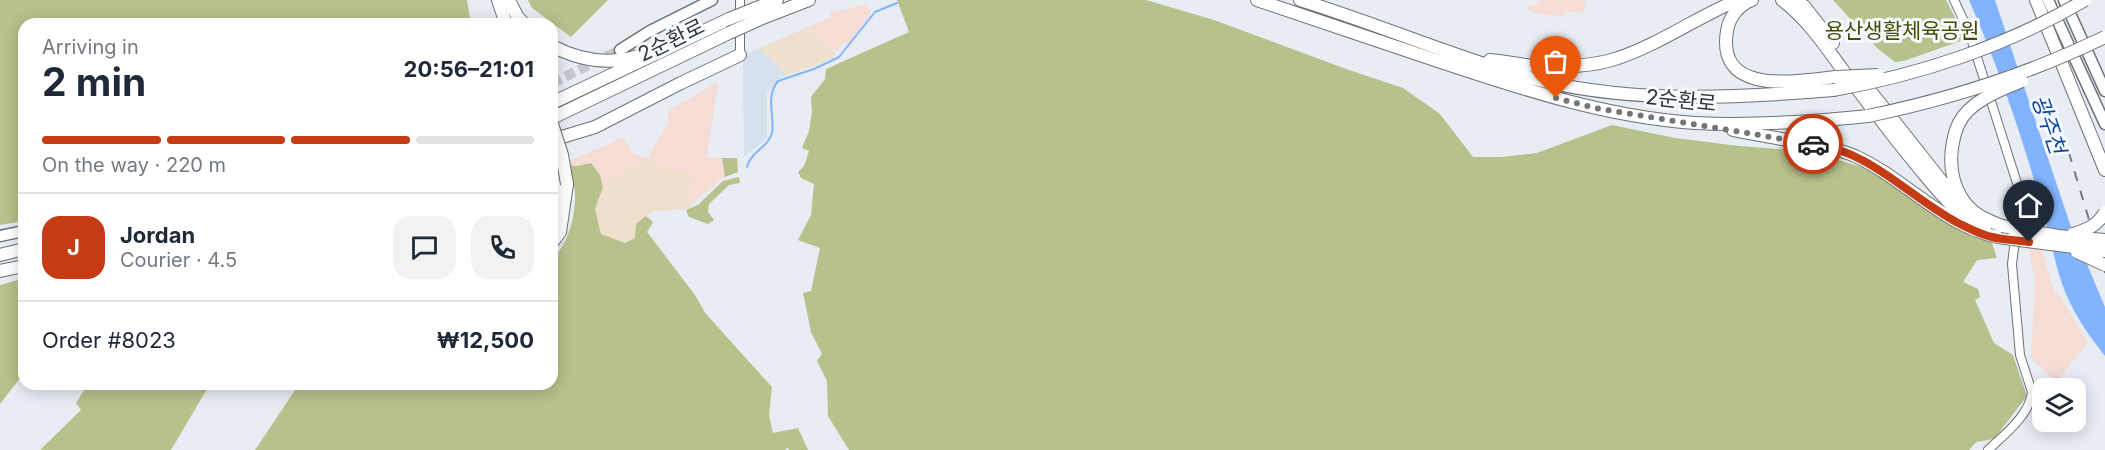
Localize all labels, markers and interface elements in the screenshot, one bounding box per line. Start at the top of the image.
street label: 2순환로 [634,13,708,67]
park label: 용산생활체육공원 [1825,18,1979,43]
text: Arriving in [42,35,139,59]
pin [1530,36,1581,98]
icon: bag [1539,45,1572,78]
text: 20:56–21:01 [404,56,534,82]
text: 2 min [42,58,146,105]
street label: 2순환로 [1644,84,1718,116]
water label: 광주천 [2027,91,2072,160]
courier [1783,114,1843,174]
icon: car [1797,128,1830,161]
text: On the way · 220 m [42,153,226,177]
pin [2003,180,2054,242]
icon: home [2012,189,2045,222]
button: chat [393,216,456,279]
button: phone [471,216,534,279]
text: Jordan [120,222,195,248]
text: J [67,234,80,260]
text: Courier · 4.5 [120,248,237,272]
text: Order #8023 [42,327,176,353]
text: ₩12,500 [437,327,534,353]
map controls [2032,378,2086,432]
button: layers [2032,378,2086,432]

